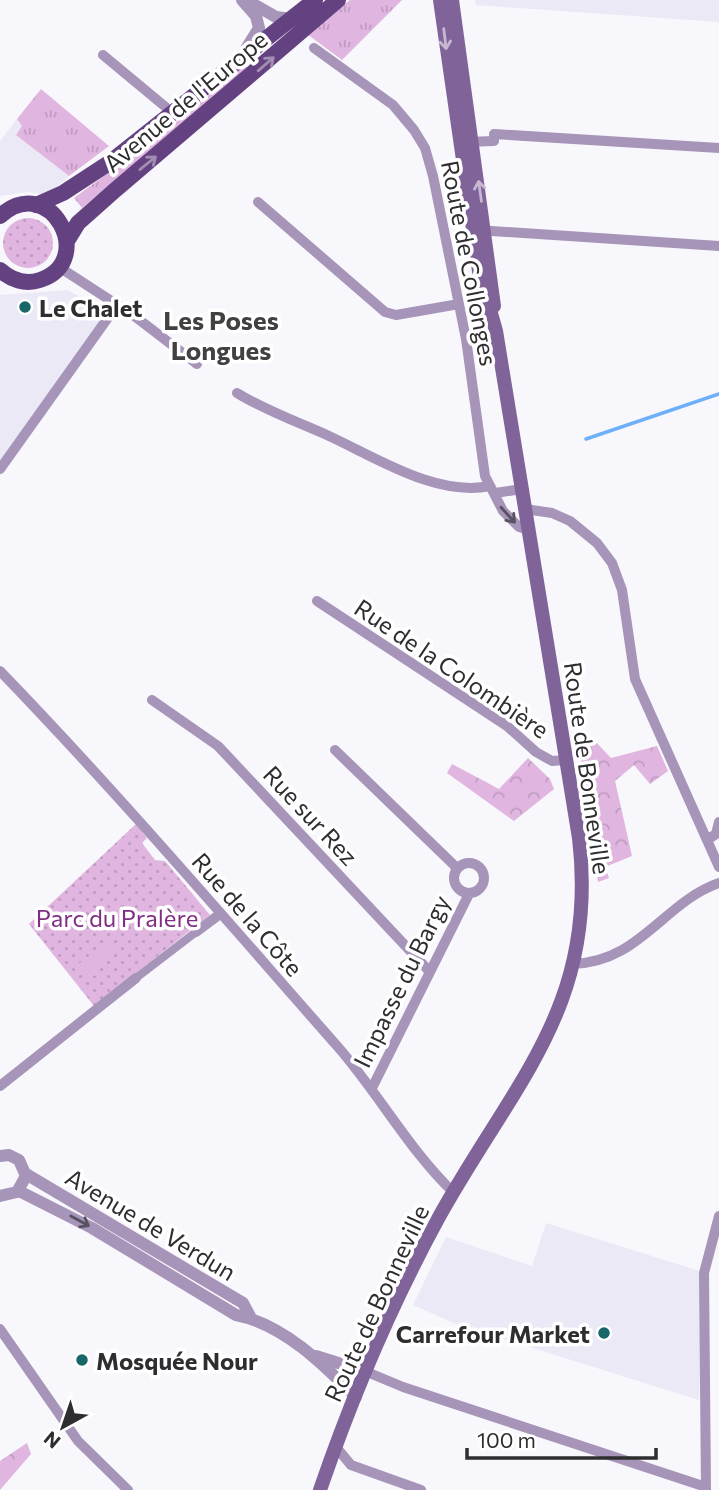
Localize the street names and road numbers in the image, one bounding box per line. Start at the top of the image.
street label: Avenue de l'Europe [97,24,273,178]
street label: Route de Collonges [436,158,504,368]
street label: Rue de la Colombière [349,592,555,744]
street label: Route de Bonneville [559,660,617,876]
street label: Rue sur Rez [258,759,364,871]
street label: Rue de la Côte [187,846,309,982]
street label: Impasse du Bargy [347,890,455,1072]
street label: Avenue de Verdun [61,1162,241,1286]
street label: Route de Bonneville [318,1200,434,1406]

